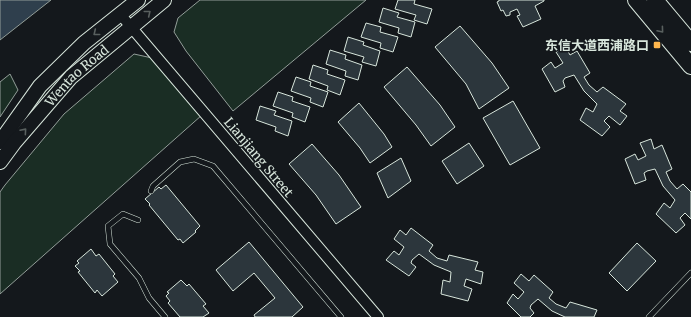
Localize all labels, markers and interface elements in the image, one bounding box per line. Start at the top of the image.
one-way arrow [144,11,151,18]
one-way arrow [657,25,664,33]
one-way arrow [94,29,101,36]
place label: 东信大道西浦路口 [545,37,649,54]
marker: 东信大道西浦路口 [652,40,662,50]
street label: Wentao Road [41,41,112,111]
street label: Lianjiang Street [220,114,297,201]
one-way arrow [19,128,27,136]

